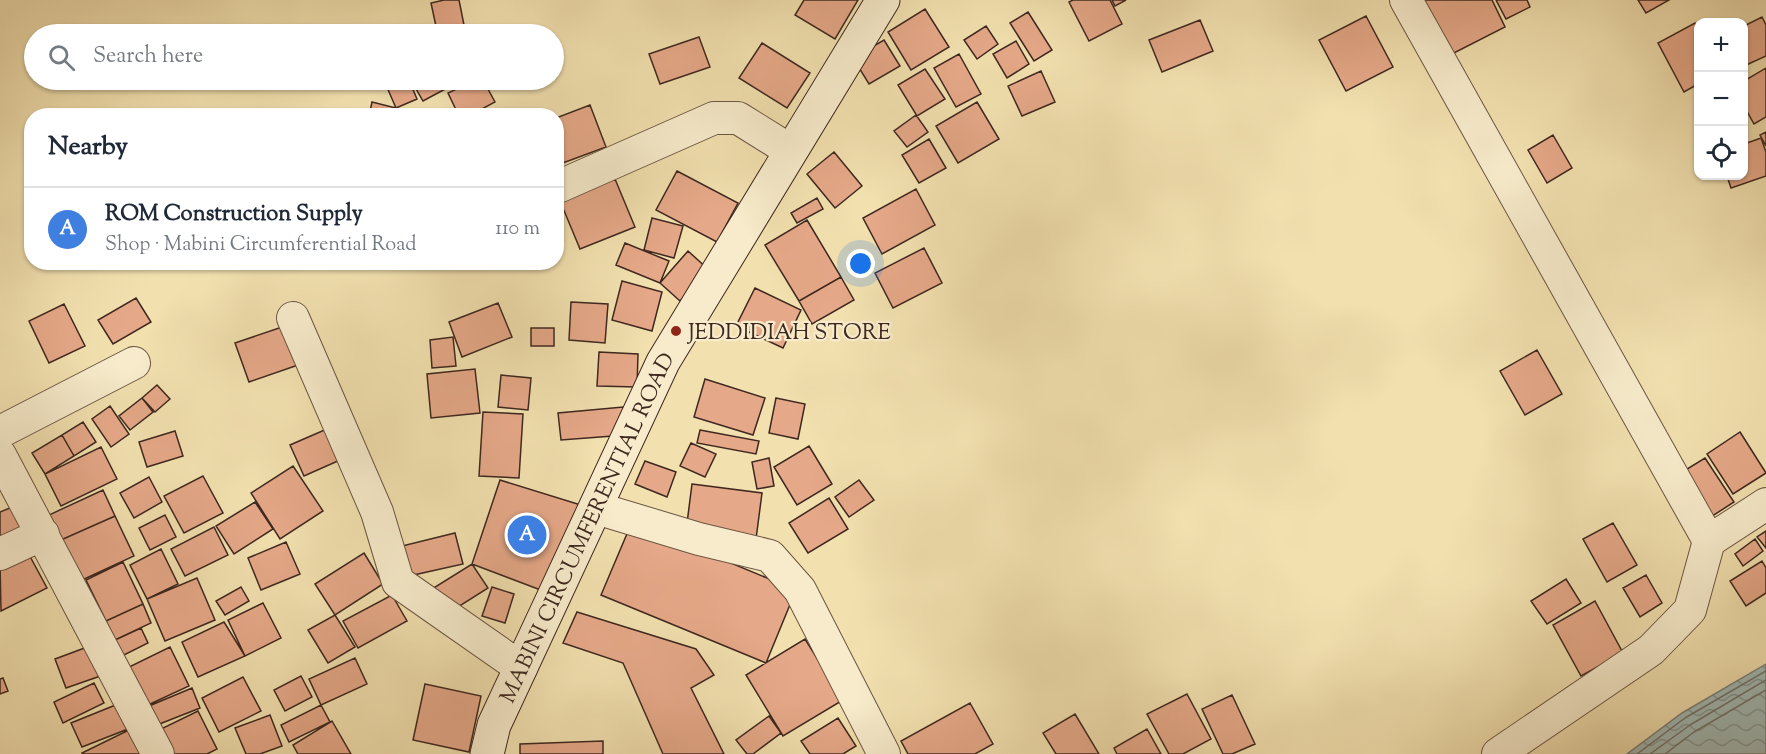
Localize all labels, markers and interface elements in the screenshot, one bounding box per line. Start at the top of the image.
map controls [1694,18,1748,180]
button: + [1694,18,1748,72]
search box [24,24,564,90]
icon: search [45,41,78,74]
text: Search here [93,41,203,73]
button: − [1694,72,1748,126]
button: locate [1694,126,1748,180]
text: Nearby [48,129,128,166]
text: ROM Construction Supply [105,199,363,231]
text: A [59,215,76,244]
text: 110 m [495,215,540,244]
text: Shop · Mabini Circumferential Road [105,231,416,260]
your location [846,249,875,278]
place label: JEDDIDIAH STORE [687,318,891,350]
marker: JEDDIDIAH STORE [669,324,683,338]
street label: MABINI CIRCUMFERENTIAL ROAD [494,350,680,708]
pin: A [508,512,546,558]

